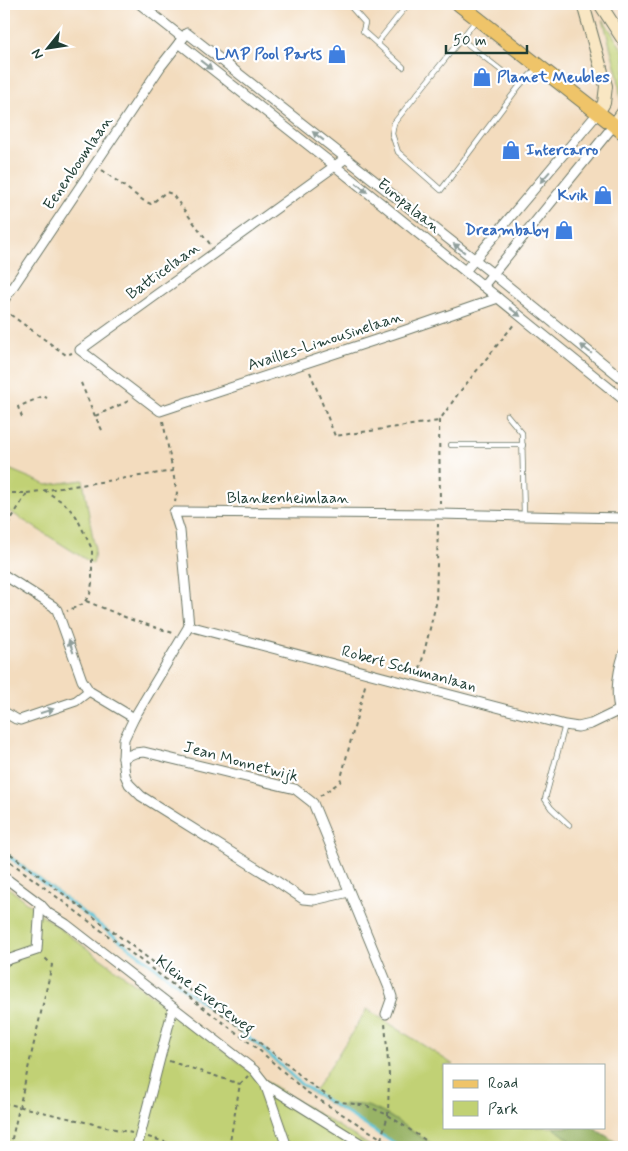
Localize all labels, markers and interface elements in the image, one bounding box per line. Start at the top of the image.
north arrow [22,22,72,72]
scale bar [446,22,527,54]
text: 50 m [453,31,487,51]
shop icon: LMP Pool Parts [326,43,348,65]
place label: LMP Pool Parts [215,44,323,65]
text: N [27,45,48,63]
one-way arrow [200,60,213,71]
shop icon: Planet Meubles [471,66,493,88]
place label: Planet Meubles [497,67,610,88]
street label: Eenenboomlaan [39,111,118,214]
one-way arrow [312,131,325,142]
shop icon: Intercarro [500,139,522,161]
place label: Intercarro [526,140,598,161]
one-way arrow [539,171,550,184]
street label: Europalaan [373,174,446,238]
one-way arrow [355,182,368,193]
shop icon: Kvik [592,184,614,206]
place label: Kvik [557,185,588,206]
shop icon: Dreambaby [553,219,575,241]
place label: Dreambaby [465,220,549,241]
street label: Batticelaan [122,237,204,305]
one-way arrow [453,242,466,253]
street label: Availles-Limousinelaan [245,306,406,376]
one-way arrow [508,306,521,317]
one-way arrow [580,344,593,355]
street label: Blankenheimlaan [227,488,350,509]
one-way arrow [66,639,74,654]
street label: Robert Schumanlaan [339,641,479,697]
one-way arrow [40,707,55,715]
street label: Jean Monnetwijk [181,737,301,787]
street label: Kleine Everseweg [151,951,259,1040]
legend [443,1064,606,1128]
text: Road [488,1074,518,1094]
text: Park [488,1100,518,1120]

